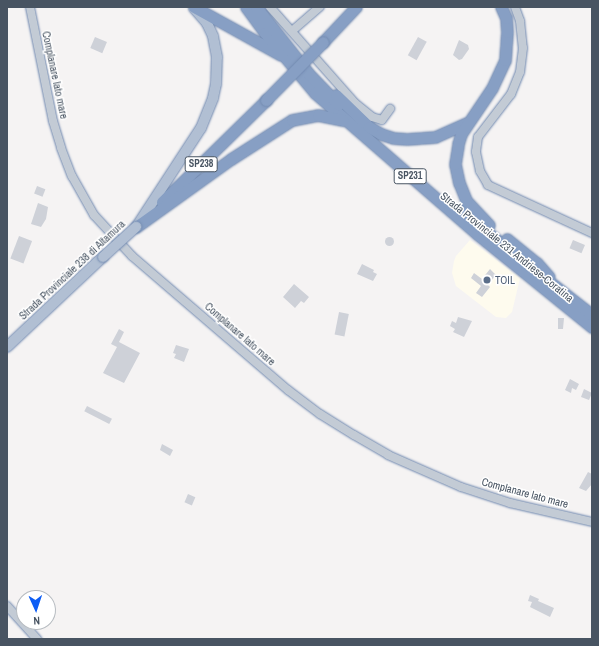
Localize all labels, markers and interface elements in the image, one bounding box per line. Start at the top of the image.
street label: Complanare lato mare [39,30,71,120]
road number: SP238 [184,156,218,172]
road number: SP231 [393,168,427,184]
street label: Strada Provinciale 231 Andriese-Coratina [438,189,576,305]
street label: Strada Provinciale 238 di Altamura [16,217,128,323]
place label: TOIL [495,273,515,287]
marker: TOIL [482,275,492,285]
street label: Complanare lato mare [202,300,278,368]
street label: Complanare lato mare [480,475,570,511]
north arrow [16,590,56,630]
text: N [33,614,40,628]

